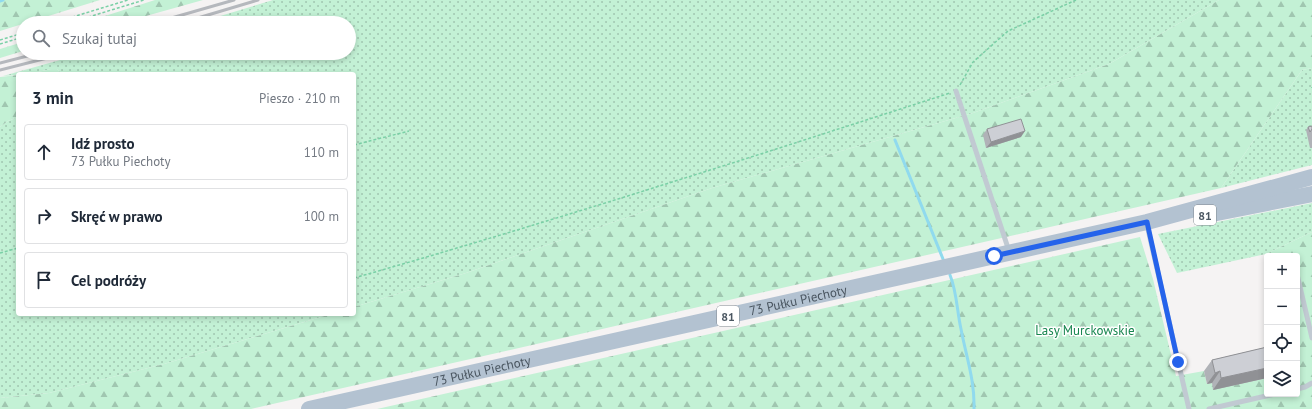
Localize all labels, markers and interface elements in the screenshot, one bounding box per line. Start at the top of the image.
search box [16,16,356,60]
icon: search [30,27,52,49]
text: Szukaj tutaj [62,29,137,48]
text: 3 min [32,87,73,109]
text: Pieszo · 210 m [259,90,340,107]
text: Idź prosto [71,134,135,153]
icon: ahead [33,141,55,163]
text: 110 m [304,144,339,161]
text: 73 Pułku Piechoty [71,153,171,170]
icon: right [33,205,55,227]
road number: 81 [1194,205,1216,225]
text: Skręć w prawo [71,207,163,226]
text: 100 m [304,208,339,225]
route start [985,247,1003,265]
map controls [1264,253,1300,397]
button: + [1264,253,1300,289]
icon: arrive [33,269,55,291]
text: Cel podróży [71,271,146,290]
street label: 73 Pułku Piechoty [747,281,848,319]
button: − [1264,289,1300,325]
road number: 81 [717,306,739,326]
park label: Lasy Murckowskie [1035,322,1135,339]
button: locate [1264,325,1300,361]
street label: 73 Pułku Piechoty [431,351,532,390]
route end [1169,353,1187,371]
button: layers [1264,361,1300,397]

